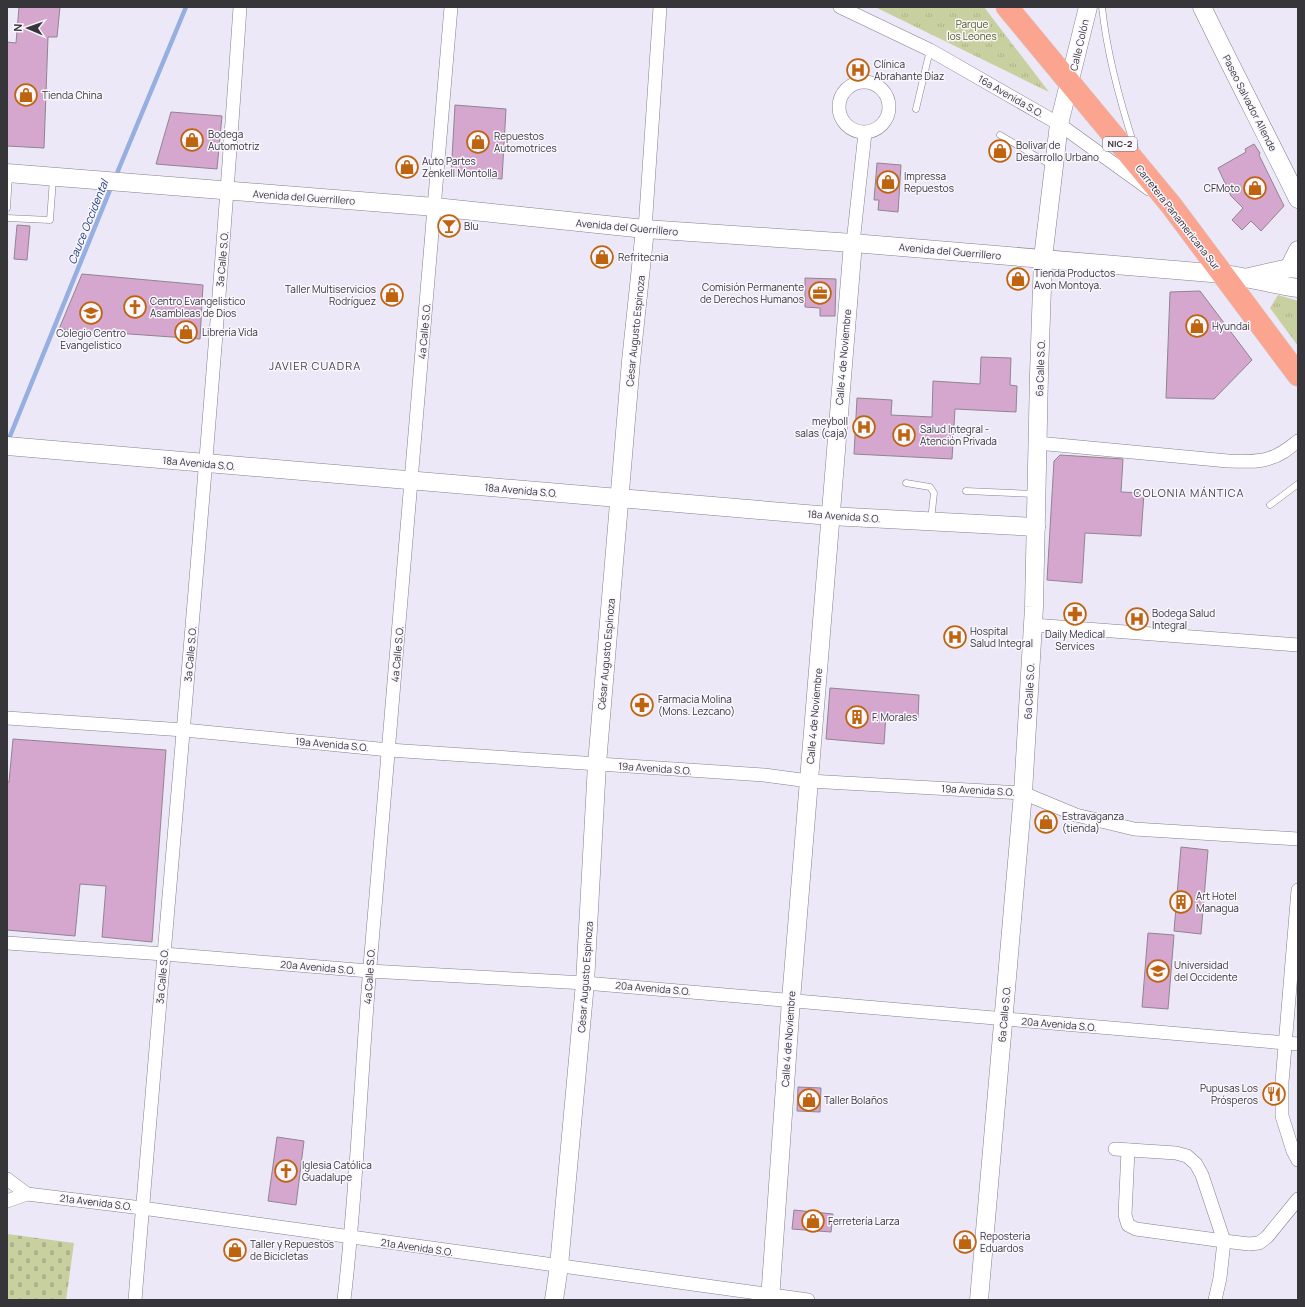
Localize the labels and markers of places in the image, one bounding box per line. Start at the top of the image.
hospital icon: Clínica Abrahante Díaz [845,57,871,83]
place label: Clínica Abrahante Díaz [874,57,944,83]
shop icon: Tienda China [13,82,39,108]
place label: Tienda China [42,88,102,102]
shop icon: Bodega Automotriz [179,127,205,153]
place label: Bodega Automotriz [208,127,260,153]
shop icon: Repuestos Automotrices [465,129,491,155]
place label: Repuestos Automotrices [494,129,557,155]
shop icon: Bolivar de Desarrollo Urbano [987,138,1013,164]
place label: Bolivar de Desarrollo Urbano [1016,138,1099,164]
shop icon: Auto Partes Zenkell Montolla [394,154,420,180]
place label: Auto Partes Zenkell Montolla [422,154,497,180]
shop icon: Impressa Repuestos [875,169,901,195]
place label: Impressa Repuestos [904,169,954,195]
shop icon: CFMoto [1242,175,1268,201]
place label: CFMoto [1204,181,1240,195]
bar icon: Blu [436,213,462,239]
place label: Blu [464,219,478,233]
shop icon: Refritecnia [589,244,615,270]
place label: Refritecnia [618,250,669,264]
shop icon: Tienda Productos Avon Montoya. [1005,266,1031,292]
place label: Tienda Productos Avon Montoya. [1034,266,1115,292]
place label: Comisión Permanente de Derechos Humanos [700,280,804,306]
office icon: Comisión Permanente de Derechos Humanos [807,280,833,306]
place label: Taller Multiservicios Rodríguez [285,282,376,308]
shop icon: Taller Multiservicios Rodríguez [379,282,405,308]
church icon: Centro Evangelistico Asambleas de Dios [122,294,148,320]
place label: Centro Evangelistico Asambleas de Dios [150,294,246,320]
school or university icon: Colegio Centro Evangelistico [78,300,104,326]
shop icon: Hyundai [1184,313,1210,339]
shop icon: Librería Vida [173,319,199,345]
place label: Hyundai [1212,319,1250,333]
place label: Librería Vida [202,325,258,339]
place label: Colegio Centro Evangelistico [56,326,126,352]
place label: meyboll salas (caja) [795,414,848,440]
hospital icon: meyboll salas (caja) [851,414,877,440]
hospital icon: Salud Integral - Atención Privada [891,422,917,448]
place label: Salud Integral - Atención Privada [920,422,997,448]
pharmacy icon: Daily Medical Services [1062,601,1088,627]
hospital icon: Bodega Salud Integral [1124,606,1150,632]
place label: Bodega Salud Integral [1152,606,1215,632]
hospital icon: Hospital Salud Integral [942,624,968,650]
place label: Hospital Salud Integral [970,624,1033,650]
place label: Daily Medical Services [1045,627,1105,653]
pharmacy icon: Farmacia Molina (Mons. Lezcano) [629,692,655,718]
place label: Farmacia Molina (Mons. Lezcano) [658,692,735,718]
building icon: F. Morales [844,704,870,730]
place label: F. Morales [872,710,917,724]
shop icon: Estravaganza (tienda) [1033,809,1059,835]
place label: Estravaganza (tienda) [1062,809,1124,835]
building icon: Art Hotel Managua [1168,889,1194,915]
place label: Art Hotel Managua [1196,889,1239,915]
school or university icon: Universidad del Occidente [1145,958,1171,984]
place label: Universidad del Occidente [1174,958,1238,984]
place label: Pupusas Los Prósperos [1200,1081,1258,1107]
restaurant icon: Pupusas Los Prósperos [1261,1081,1287,1107]
shop icon: Taller Bolaños [796,1087,822,1113]
place label: Taller Bolaños [824,1093,888,1107]
church icon: Iglesia Católica Guadalupe [273,1158,299,1184]
place label: Iglesia Católica Guadalupe [302,1158,372,1184]
shop icon: Ferretería Larza [800,1208,826,1234]
place label: Ferretería Larza [828,1214,900,1228]
shop icon: Repostería Eduardos [952,1229,978,1255]
place label: Repostería Eduardos [980,1229,1030,1255]
shop icon: Taller y Repuestos de Bicicletas [222,1237,248,1263]
place label: Taller y Repuestos de Bicicletas [250,1237,334,1263]

